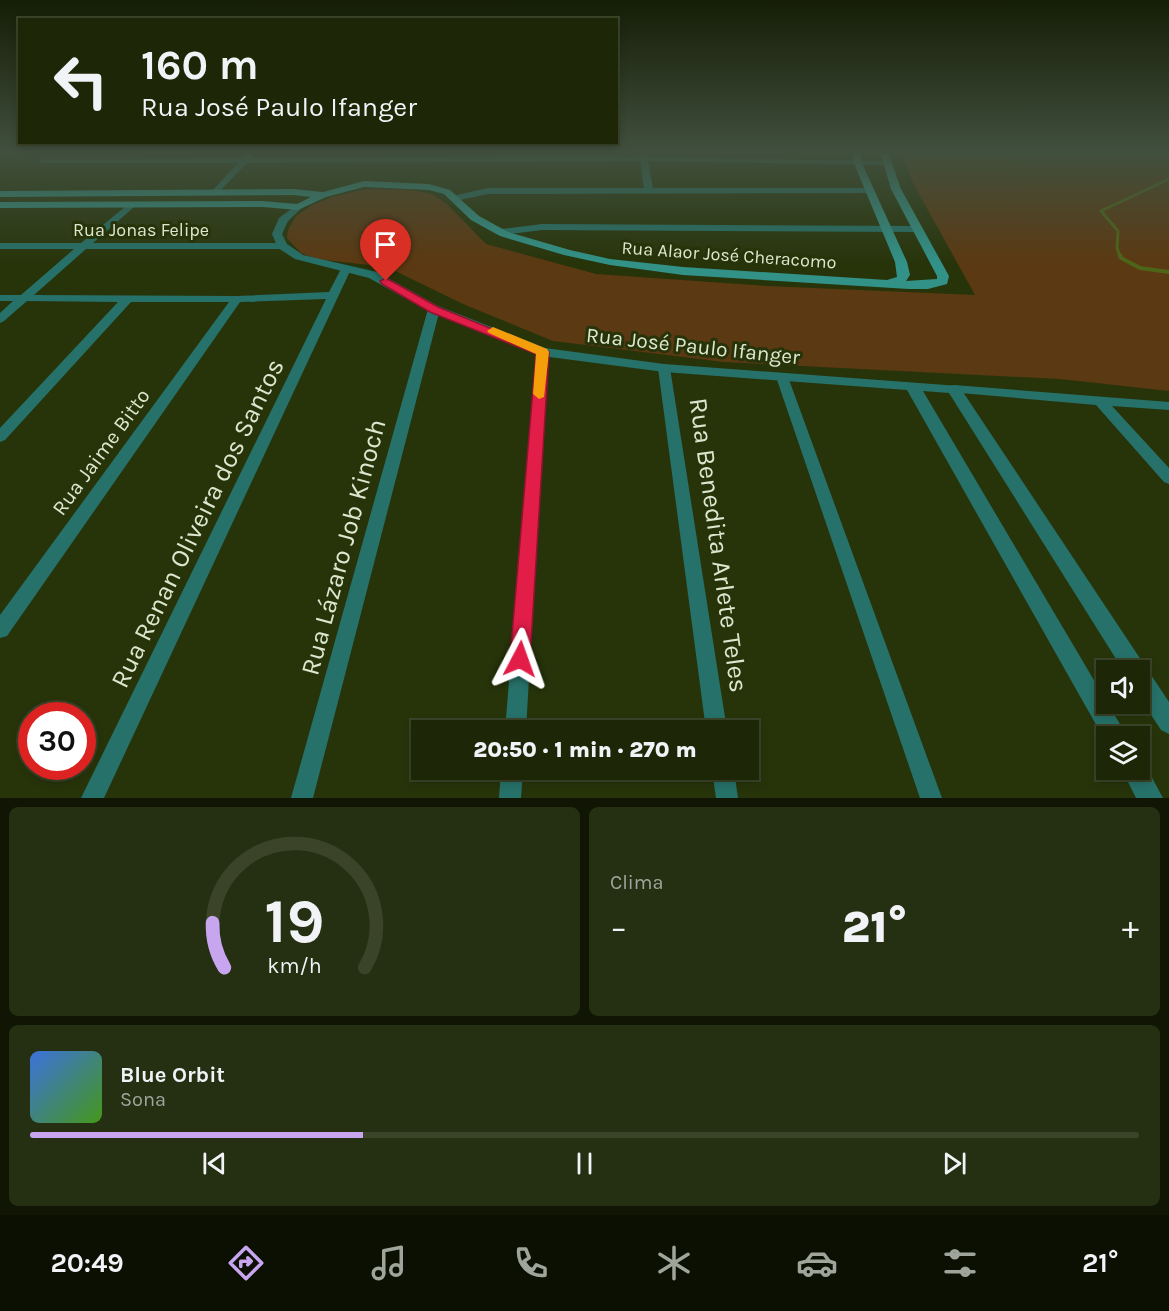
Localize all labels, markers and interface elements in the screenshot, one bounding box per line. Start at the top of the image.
text: 160 m [141,40,259,90]
icon: left [42,42,120,120]
text: Rua José Paulo Ifanger [141,91,417,123]
street label: Rua Jonas Felipe [73,219,209,241]
pin [360,219,411,281]
icon: arrive [369,228,402,261]
street label: Rua Alaor José Cheracomo [621,237,837,273]
street label: Rua José Paulo Ifanger [585,323,801,369]
street label: Rua Renan Oliveira dos Santos [104,354,291,693]
street label: Rua Jaime Bitto [47,384,155,520]
street label: Rua Benedita Arlete Teles [682,396,755,694]
street label: Rua Lázaro Job Kinoch [294,416,393,679]
position arrow [488,627,552,691]
map controls [1096,660,1150,780]
button: sound [1096,660,1150,714]
speed limit sign: 30 [18,702,96,780]
button: layers [1096,726,1150,780]
text: 20:50 · 1 min · 270 m [473,737,697,763]
text: Clima [610,871,664,894]
text: 19 [264,885,325,958]
text: 21° [842,901,907,953]
text: − [610,908,627,946]
text: + [1122,908,1139,946]
text: km/h [267,954,322,979]
text: Blue Orbit [120,1062,225,1088]
text: Sona [120,1088,166,1111]
icon: previous [198,1147,231,1180]
icon: pause [568,1147,601,1180]
icon: next [938,1147,971,1180]
icon: directions [225,1242,267,1284]
icon: music [368,1242,410,1284]
icon: phone [510,1242,552,1284]
icon: climate [653,1242,695,1284]
icon: car [796,1242,838,1284]
icon: filters [939,1242,981,1284]
text: 20:49 [50,1247,124,1279]
text: 21° [1082,1247,1118,1279]

